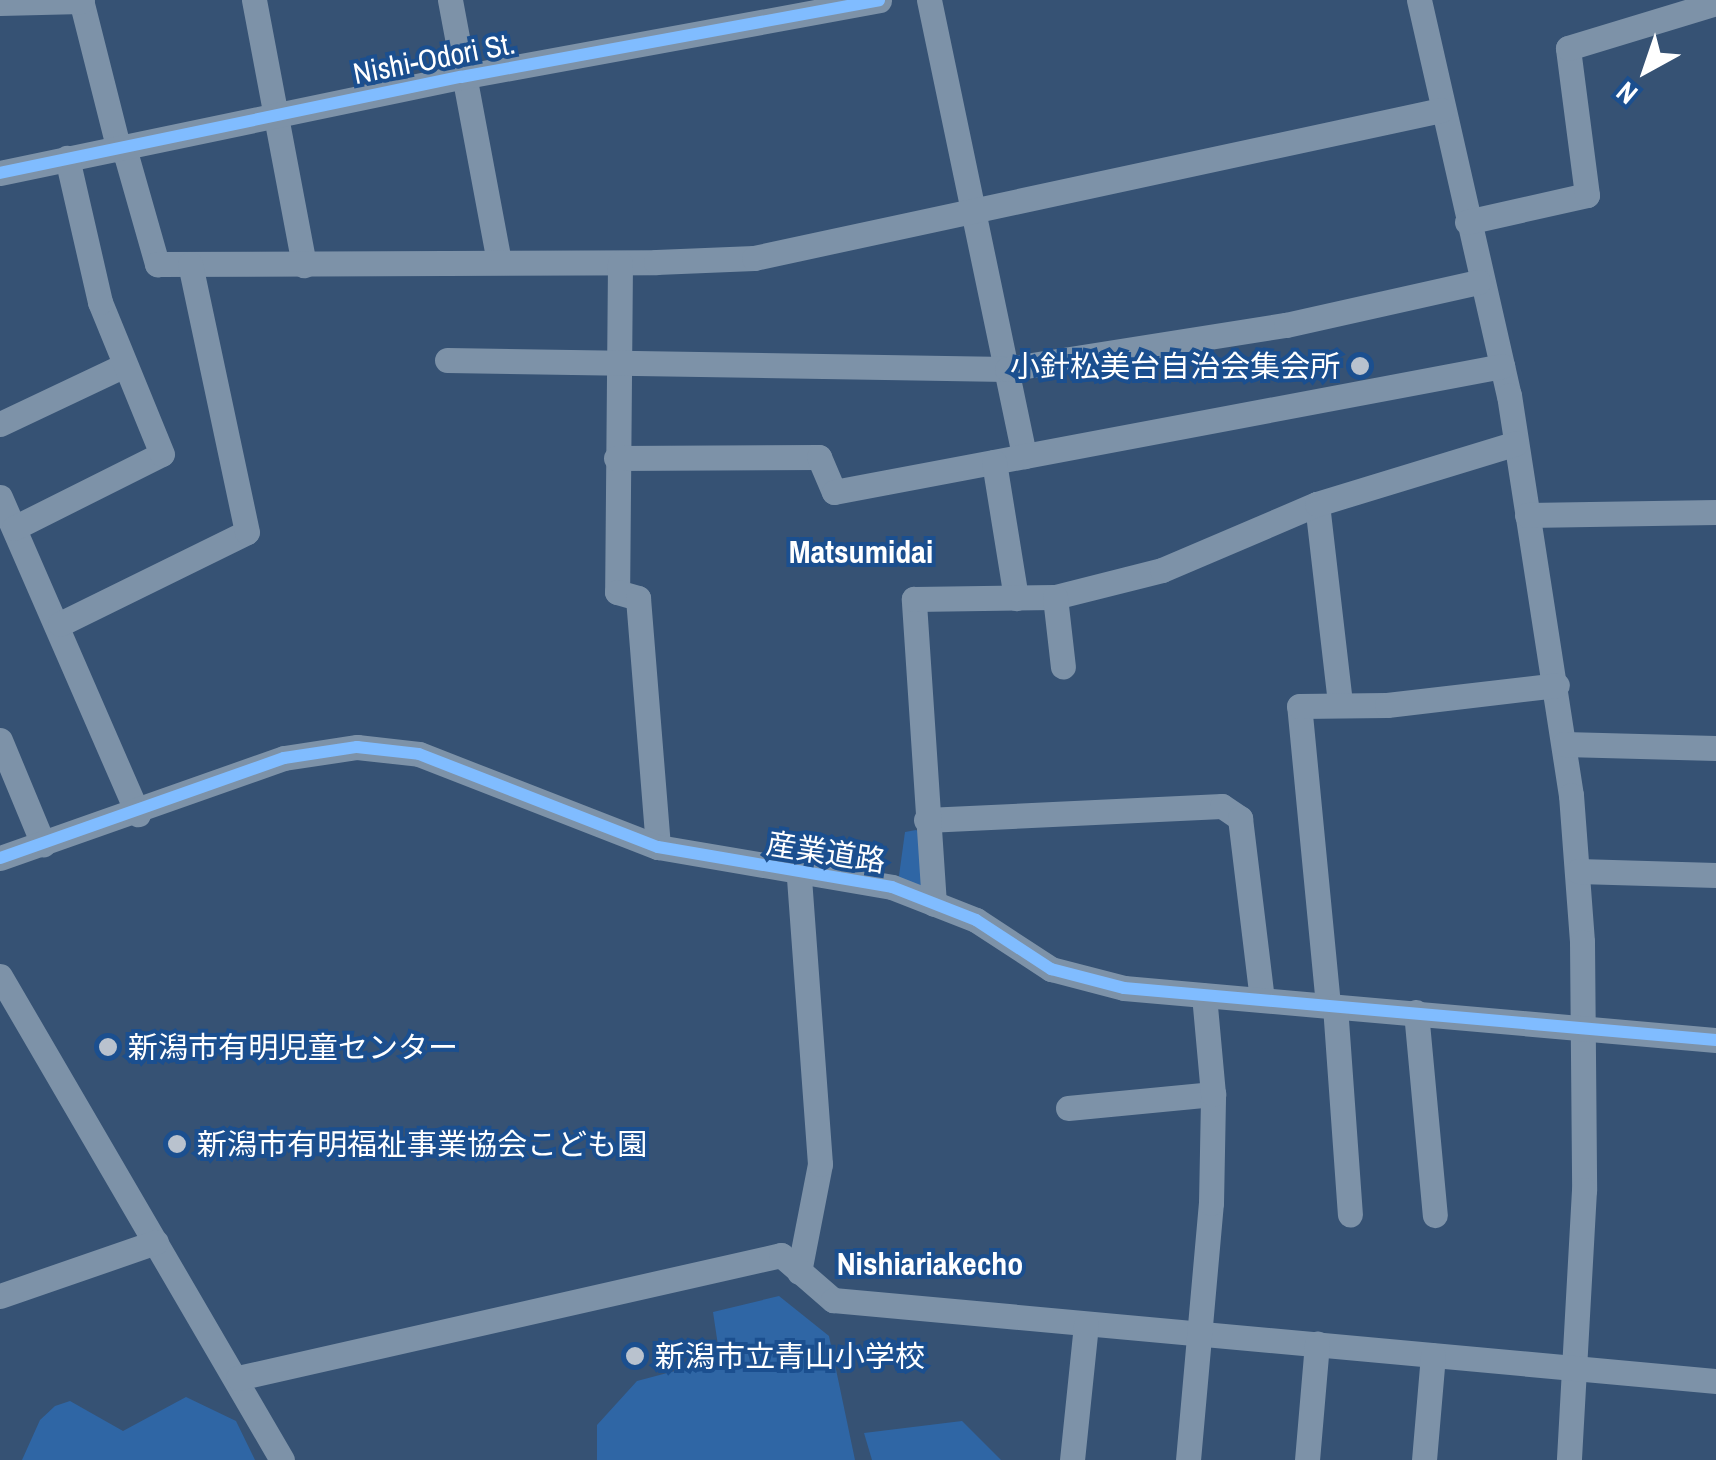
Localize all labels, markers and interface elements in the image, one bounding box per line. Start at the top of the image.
north arrow [1596,20,1696,120]
street label: Nishi-Odori St. [350,25,518,91]
text: N [1608,73,1645,113]
place label: 小針松美台自治会集会所 [1010,348,1340,384]
marker: 小針松美台自治会集会所 [1349,355,1371,377]
district label: Matsumidai [789,533,933,571]
street label: 産業道路 [764,825,888,879]
place label: 新潟市有明児童センター [128,1029,458,1065]
marker: 新潟市有明児童センター [97,1036,119,1058]
place label: 新潟市有明福祉事業協会こども園 [197,1126,647,1162]
marker: 新潟市有明福祉事業協会こども園 [166,1133,188,1155]
district label: Nishiariakecho [837,1245,1023,1283]
place label: 新潟市立青山小学校 [655,1338,925,1374]
marker: 新潟市立青山小学校 [624,1345,646,1367]

